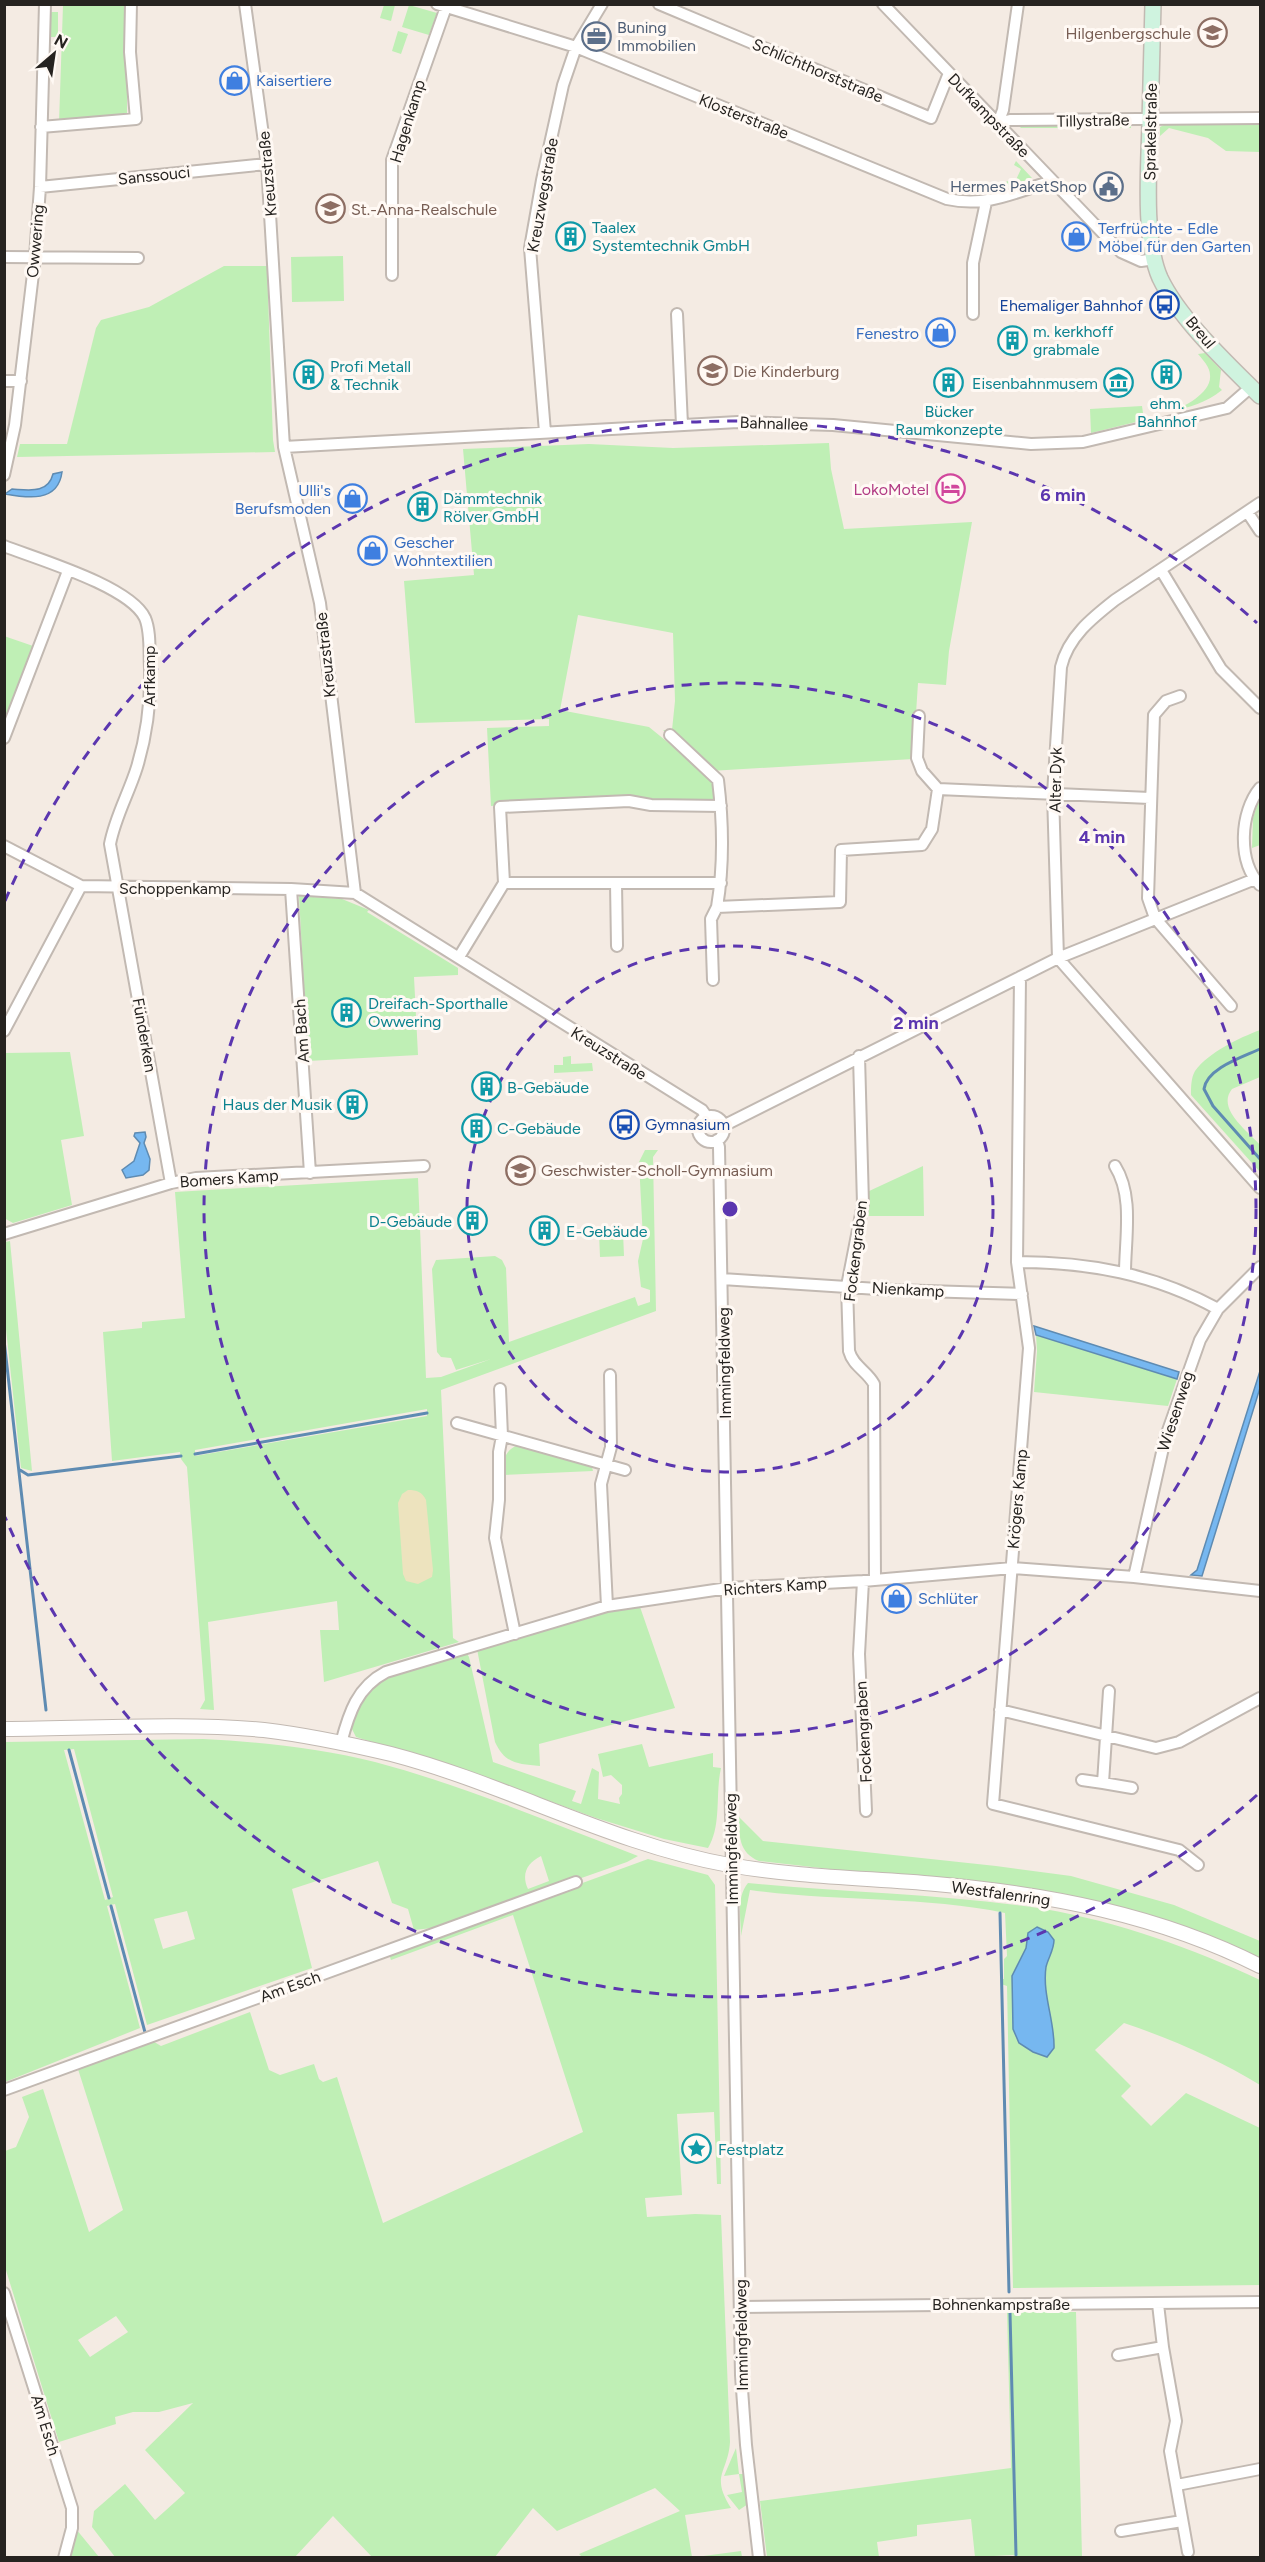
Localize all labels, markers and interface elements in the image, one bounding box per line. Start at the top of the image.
school or university icon: Hilgenbergschule [1196,17,1228,49]
place label: Buning Immobilien [617,18,696,55]
office icon: Buning Immobilien [580,20,612,52]
north arrow [24,24,84,84]
place label: Hilgenbergschule [1066,24,1191,43]
text: N [51,30,71,53]
street label: Schlichthorststraße [750,34,886,107]
shop icon: Kaisertiere [219,64,251,96]
street label: Dufkampstraße [944,69,1034,162]
place label: Kaisertiere [256,71,332,90]
street label: Hagenkamp [386,77,429,165]
street label: Sprakelstraße [1140,83,1161,181]
street label: Klosterstraße [696,90,792,143]
street label: Tillystraße [1056,110,1130,131]
street label: Kreuzstraße [254,130,281,217]
street label: Kreuzwegstraße [523,136,562,254]
street label: Sanssouci [117,162,191,189]
public building icon: Hermes PaketShop [1092,170,1124,202]
place label: Hermes PaketShop [950,177,1087,196]
school or university icon: St.-Anna-Realschule [314,193,346,225]
place label: St.-Anna-Realschule [351,200,497,219]
street label: Owwering [23,204,48,278]
place label: Taalex Systemtechnik GmbH [592,218,750,255]
place label: Terfrüchte - Edle Möbel für den Garten [1098,219,1251,256]
building icon: Taalex Systemtechnik GmbH [555,220,587,252]
shop icon: Terfrüchte - Edle Möbel für den Garten [1061,221,1093,253]
bus stop icon: Ehemaliger Bahnhof [1148,289,1180,321]
place label: Ehemaliger Bahnhof [999,296,1143,315]
street label: Breul [1182,312,1220,352]
shop icon: Fenestro [924,317,956,349]
place label: m. kerkhoff grabmale [1033,322,1113,359]
place label: Fenestro [856,324,919,343]
building icon: m. kerkhoff grabmale [996,324,1028,356]
school or university icon: Die Kinderburg [696,355,728,387]
place label: Profi Metall & Technik [330,357,411,394]
building icon: Profi Metall & Technik [293,359,325,391]
building icon: ehm. Bahnhof [1151,359,1183,391]
place label: Die Kinderburg [733,362,839,381]
building icon: Bücker Raumkonzepte [933,367,965,399]
museum icon: Eisenbahnmusem [1103,367,1135,399]
place label: Eisenbahnmusem [972,374,1098,393]
place label: ehm. Bahnhof [1137,394,1197,431]
place label: Bücker Raumkonzepte [895,402,1003,439]
street label: Bahnallee [739,413,809,434]
hotel icon: LokoMotel [934,473,966,505]
place label: LokoMotel [853,480,929,499]
place label: Ulli's Berufsmoden [235,481,331,518]
shop icon: Ulli's Berufsmoden [336,483,368,515]
text: 6 min [1040,484,1086,506]
place label: Dämmtechnik Rölver GmbH [443,489,542,526]
building icon: Dämmtechnik Rölver GmbH [406,491,438,523]
place label: Gescher Wohntextilien [394,533,493,570]
shop icon: Gescher Wohntextilien [357,535,389,567]
street label: Kreuzstraße [312,611,339,698]
street label: Arfkamp [140,646,159,706]
street label: Alter Dyk [1045,747,1066,813]
text: 4 min [1079,826,1125,848]
street label: Schoppenkamp [119,879,231,898]
place label: Dreifach-Sporthalle Owwering [368,994,508,1031]
street label: Fünderken [129,996,160,1074]
building icon: Dreifach-Sporthalle Owwering [331,996,363,1028]
street label: Am Bach [290,998,313,1064]
text: 2 min [893,1012,939,1034]
street label: Kreuzstraße [567,1023,650,1084]
building icon: B-Gebäude [470,1071,502,1103]
place label: B-Gebäude [507,1078,589,1097]
building icon: Haus der Musik [337,1088,369,1120]
place label: Haus der Musik [223,1095,332,1114]
bus stop icon: Gymnasium [608,1108,640,1140]
building icon: C-Gebäude [460,1112,492,1144]
place label: Gymnasium [645,1115,730,1134]
place label: C-Gebäude [497,1119,581,1138]
school or university icon: Geschwister-Scholl-Gymnasium [504,1154,536,1186]
place label: Geschwister-Scholl-Gymnasium [541,1161,773,1180]
street label: Bomers Kamp [179,1166,279,1191]
centre of rings [720,1199,740,1219]
street label: Fockengraben [840,1199,871,1303]
building icon: D-Gebäude [457,1205,489,1237]
place label: D-Gebäude [369,1212,452,1231]
building icon: E-Gebäude [529,1215,561,1247]
place label: E-Gebäude [566,1222,648,1241]
street label: Nienkamp [871,1278,945,1301]
street label: Immingfeldweg [714,1307,735,1419]
street label: Wiesenweg [1154,1369,1197,1454]
street label: Krögers Kamp [1004,1448,1031,1550]
street label: Richters Kamp [723,1573,827,1600]
shop icon: Schlüter [881,1582,913,1614]
place label: Schlüter [918,1589,979,1608]
street label: Fockengraben [851,1681,876,1783]
street label: Immingfeldweg [721,1793,742,1905]
street label: Westfalenring [950,1877,1052,1910]
street label: Am Esch [257,1967,323,2006]
place icon: Festplatz [681,2133,713,2165]
place label: Festplatz [718,2140,784,2159]
street label: Immingfeldweg [731,2279,752,2391]
street label: Bohnenkampstraße [932,2295,1070,2314]
street label: Am Esch [27,2392,64,2458]

